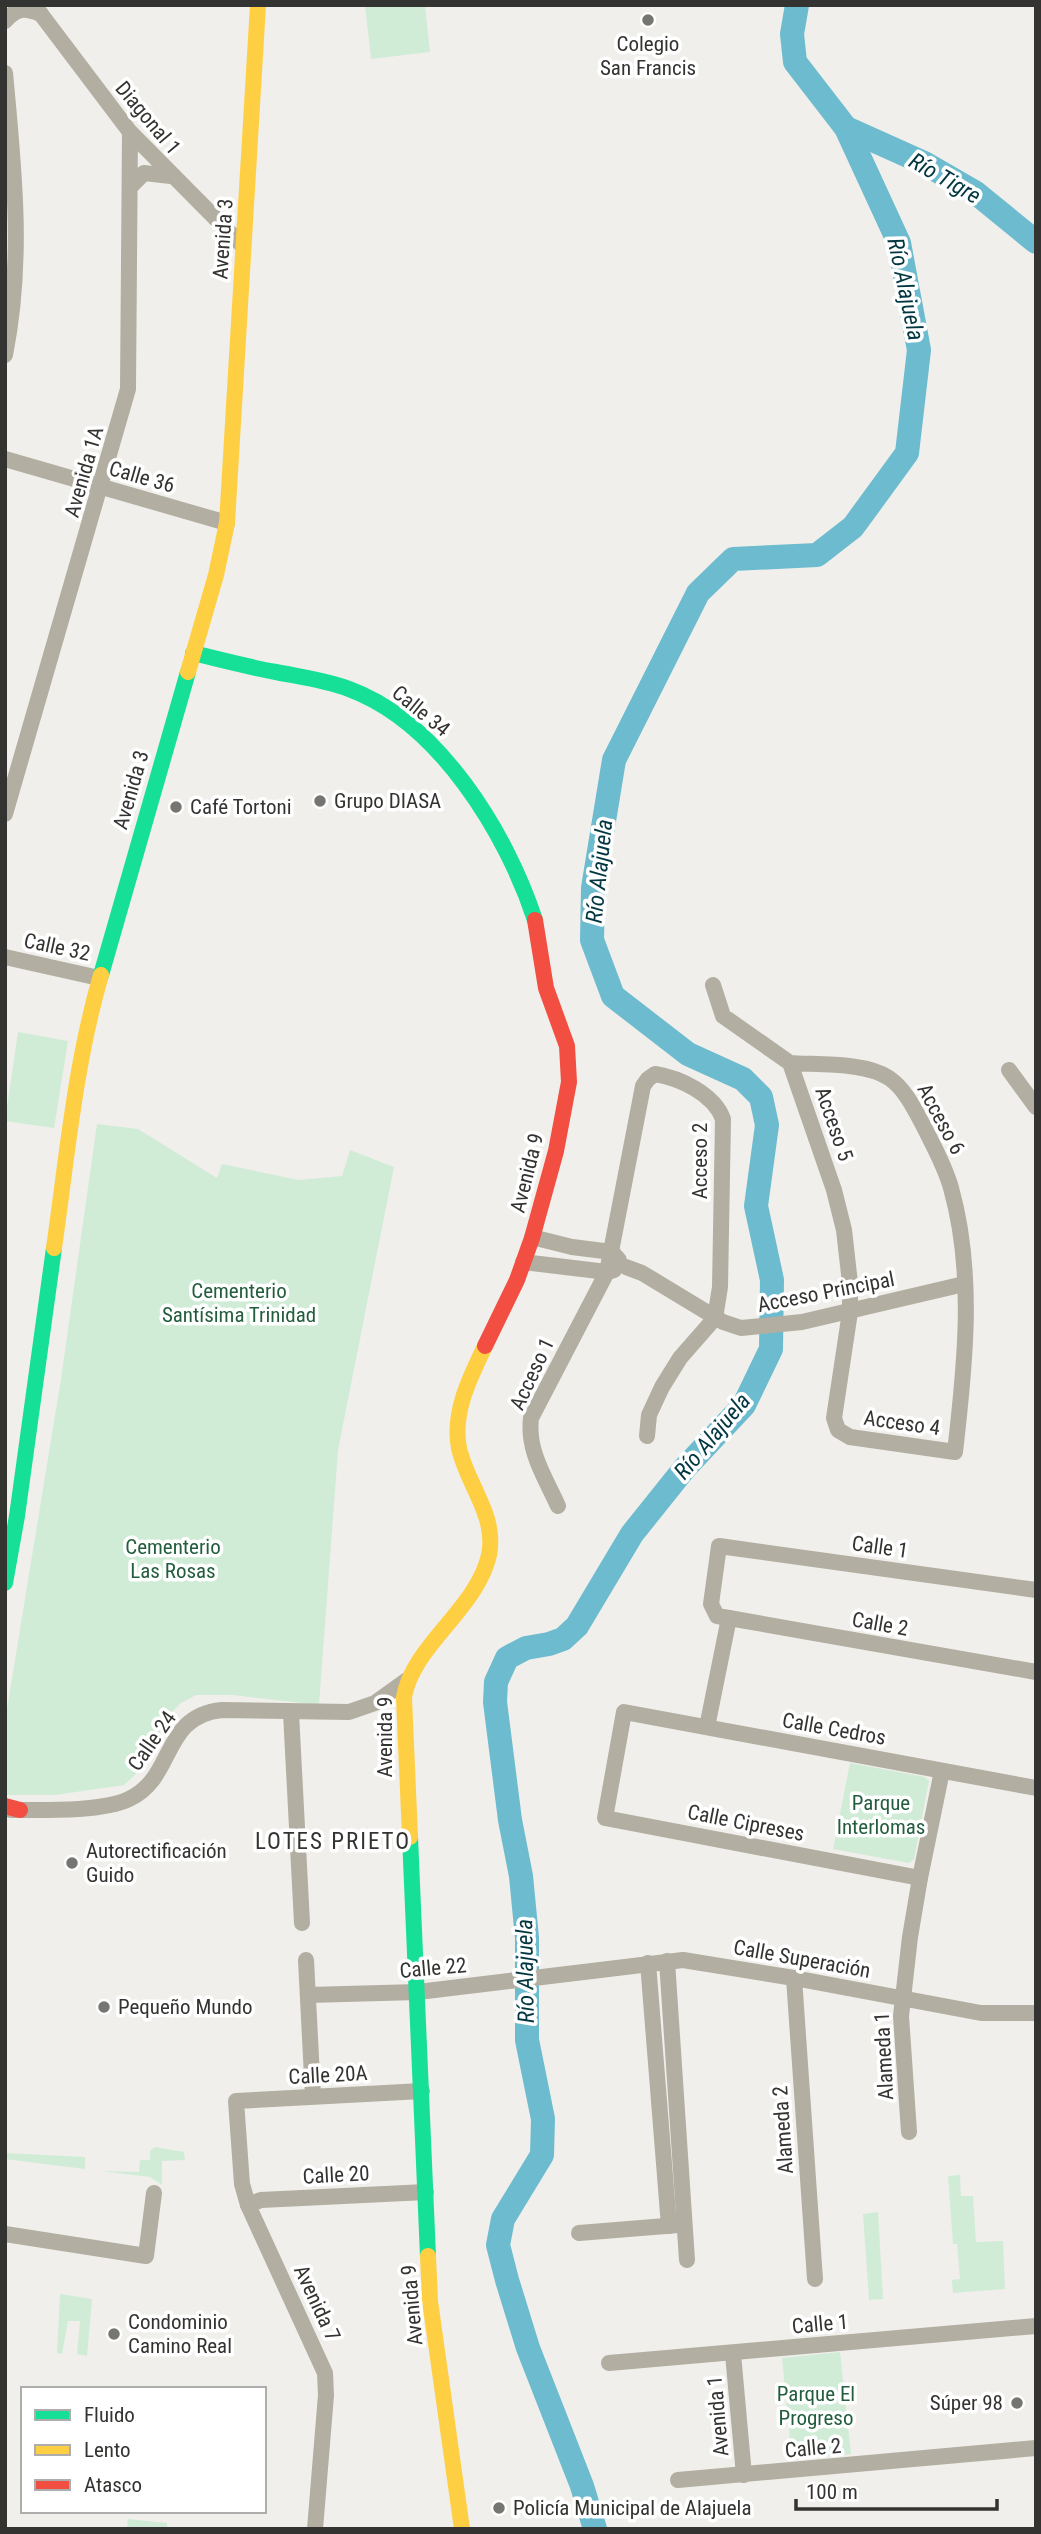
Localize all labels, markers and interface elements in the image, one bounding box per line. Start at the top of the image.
marker: Colegio San Francis [640,12,656,28]
place label: Colegio San Francis [600,32,696,80]
street label: Diagonal 1 [111,77,185,159]
water label: Río Tigre [904,147,985,210]
street label: Avenida 3 [208,198,238,280]
water label: Río Alajuela [881,235,930,343]
street label: Avenida 1A [60,424,108,520]
street label: Calle 36 [106,456,178,498]
street label: Calle 34 [387,681,455,741]
street label: Avenida 3 [108,748,154,832]
place label: Grupo DIASA [334,789,441,813]
marker: Grupo DIASA [312,793,328,809]
place label: Café Tortoni [190,795,292,819]
marker: Café Tortoni [168,799,184,815]
water label: Río Alajuela [581,818,618,924]
street label: Calle 32 [22,928,92,966]
street label: Acceso 6 [912,1080,970,1158]
street label: Acceso 5 [810,1084,858,1164]
street label: Acceso 2 [688,1123,712,1199]
street label: Avenida 9 [506,1131,548,1215]
street label: Acceso Principal [755,1267,897,1317]
park label: Cementerio Santísima Trinidad [162,1279,316,1327]
street label: Acceso 1 [505,1334,559,1414]
water label: Río Alajuela [669,1388,756,1485]
street label: Acceso 4 [862,1406,942,1440]
street label: Calle 1 [850,1531,910,1563]
park label: Cementerio Las Rosas [125,1535,221,1583]
street label: Calle 2 [850,1607,910,1641]
street label: Avenida 9 [373,1697,397,1777]
street label: Calle 24 [123,1707,181,1775]
street label: Calle Cedros [780,1708,888,1750]
park label: Parque Interlomas [837,1791,925,1839]
street label: Calle Cipreses [686,1800,806,1846]
district label: LOTES PRIETO [255,1828,411,1855]
place label: Autorectificación Guido [86,1839,227,1887]
marker: Autorectificación Guido [64,1855,80,1871]
water label: Río Alajuela [511,1919,540,2023]
street label: Calle Superación [732,1935,872,1983]
street label: Calle 22 [399,1953,467,1983]
place label: Pequeño Mundo [118,1995,253,2019]
marker: Pequeño Mundo [96,1999,112,2015]
street label: Alameda 1 [870,2011,898,2101]
street label: Calle 20A [288,2061,368,2089]
street label: Alameda 2 [768,2085,798,2175]
street label: Calle 20 [302,2161,370,2189]
street label: Avenida 7 [289,2261,345,2345]
street label: Avenida 9 [397,2264,427,2346]
place label: Condominio Camino Real [128,2310,232,2358]
street label: Calle 1 [791,2310,849,2338]
marker: Condominio Camino Real [106,2326,122,2342]
street label: Avenida 1 [703,2375,733,2457]
park label: Parque El Progreso [777,2382,855,2430]
legend [21,2387,266,2513]
place label: Súper 98 [930,2391,1003,2415]
marker: Súper 98 [1009,2395,1025,2411]
text: Fluido [84,2403,135,2427]
street label: Calle 2 [784,2434,842,2462]
text: Lento [84,2438,131,2462]
scale bar [796,2468,997,2512]
text: Atasco [84,2473,142,2497]
text: 100 m [806,2480,858,2504]
place label: Policía Municipal de Alajuela [513,2496,751,2520]
marker: Policía Municipal de Alajuela [491,2500,507,2516]

